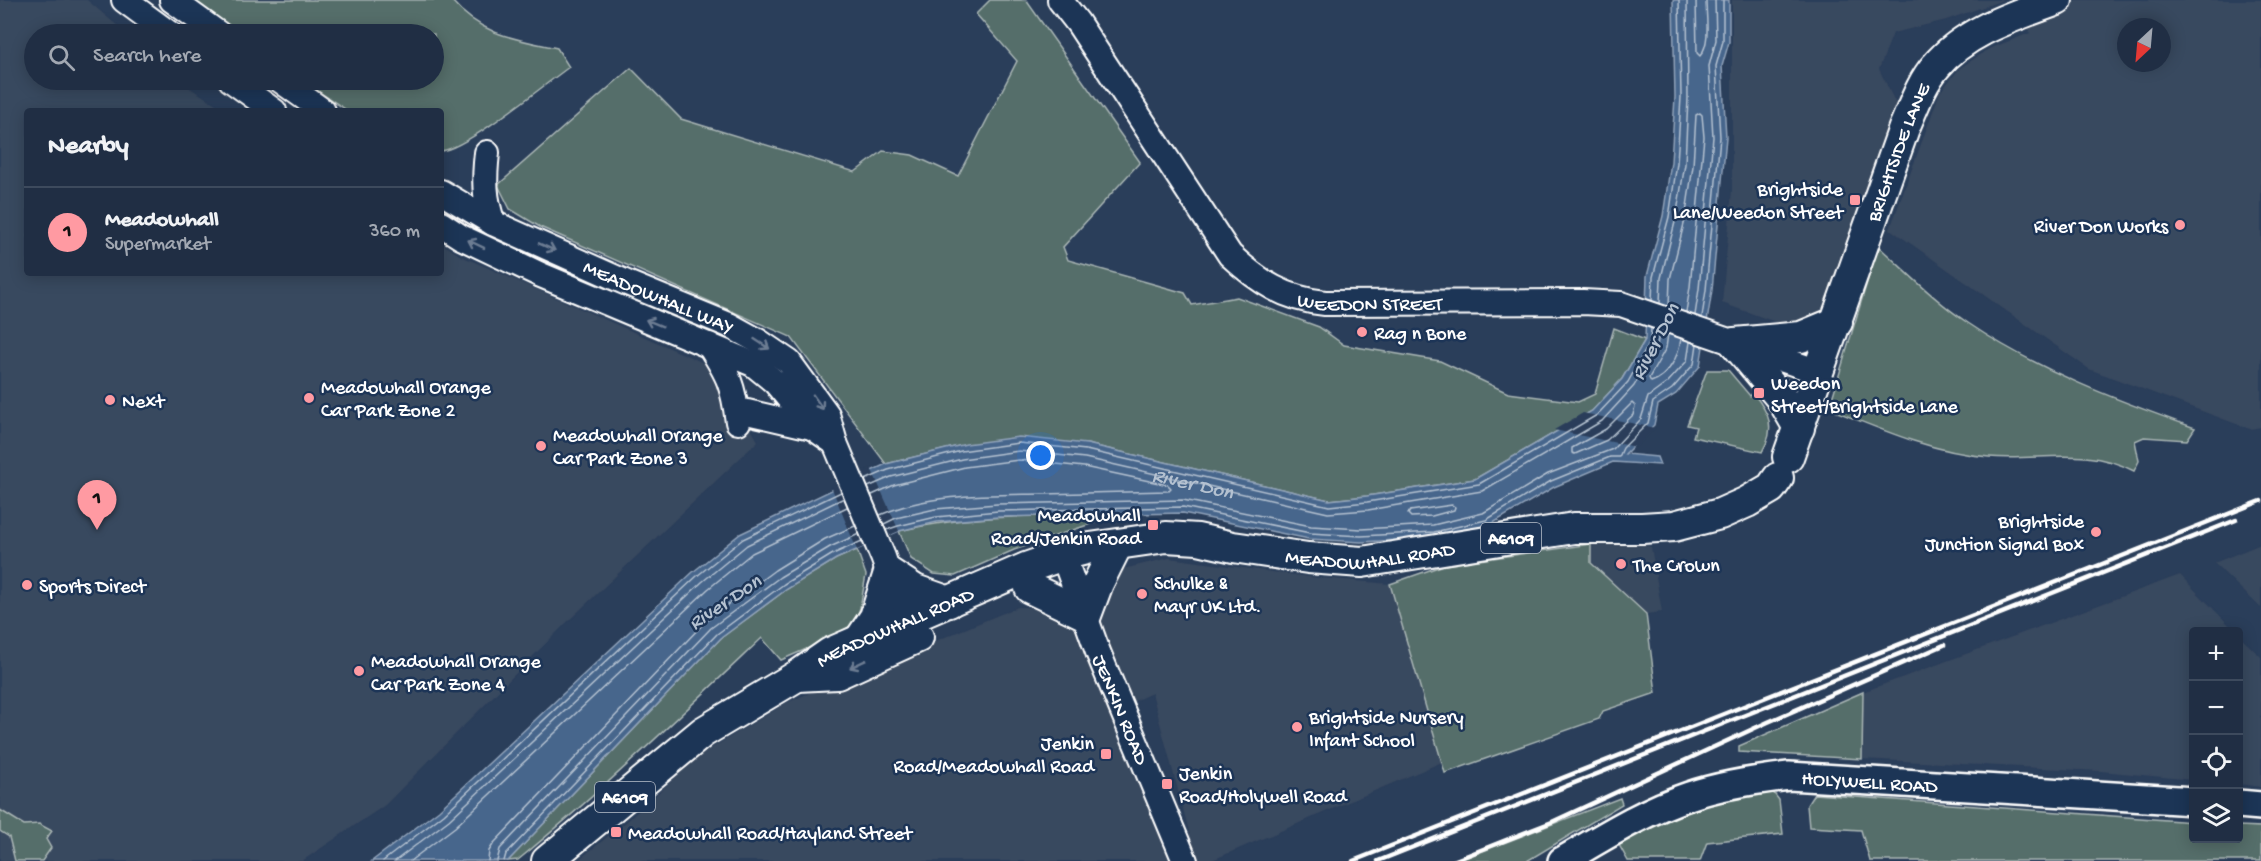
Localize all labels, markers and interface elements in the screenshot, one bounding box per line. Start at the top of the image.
north arrow [2117,18,2171,72]
search box [24,24,444,90]
icon: search [45,41,78,74]
text: Search here [93,44,201,70]
street label: BRIGHTSIDE LANE [1864,79,1938,226]
text: Nearby [48,132,129,163]
place label: Brightside Lane/Weedon Street [1673,180,1845,226]
marker: Brightside Lane/Weedon Street [1848,193,1862,207]
text: Meadowhall [105,208,219,234]
place label: River Don Works [2034,217,2169,240]
marker: River Don Works [2173,218,2187,232]
text: 1 [63,221,72,244]
text: 360 m [369,221,420,244]
text: Supermarket [105,234,211,257]
one-way arrow [468,238,486,250]
one-way arrow [537,241,555,253]
street label: MEADOWHALL WAY [579,257,737,340]
street label: WEEDON STREET [1294,290,1444,318]
water label: River Don [1627,299,1687,385]
one-way arrow [646,317,664,328]
place label: Rag n Bone [1374,324,1467,347]
marker: Rag n Bone [1355,325,1369,339]
one-way arrow [754,338,770,350]
place label: Weedon Street/Brightside Lane [1771,374,1958,420]
place label: Meadowhall Orange Car Park Zone 2 [321,378,491,424]
marker: Weedon Street/Brightside Lane [1752,386,1766,400]
marker: Meadowhall Orange Car Park Zone 2 [302,391,316,405]
place label: Next [122,392,166,415]
marker: Next [103,393,117,407]
one-way arrow [812,393,824,409]
place label: Meadowhall Orange Car Park Zone 3 [553,426,723,472]
marker: Meadowhall Orange Car Park Zone 3 [534,439,548,453]
your location [1026,441,1055,470]
water label: River Don [1149,465,1236,507]
pin: 1 [78,480,116,530]
place label: Meadowhall Road/Jenkin Road [991,506,1143,552]
place label: Brightside Junction Signal Box [1925,512,2085,558]
marker: Meadowhall Road/Jenkin Road [1146,518,1160,532]
road number: A6109 [1481,523,1541,553]
marker: Brightside Junction Signal Box [2089,525,2103,539]
street label: MEADOWHALL ROAD [1284,539,1458,577]
place label: The Crown [1632,556,1720,579]
marker: The Crown [1614,557,1628,571]
water label: River Don [685,570,768,637]
place label: Schulke & Mayr UK Ltd. [1154,574,1261,620]
place label: Sports Direct [39,577,147,600]
marker: Sports Direct [20,578,34,592]
street label: MEADOWHALL ROAD [813,584,979,674]
marker: Schulke & Mayr UK Ltd. [1135,587,1149,601]
map controls [2189,627,2243,843]
button: + [2189,627,2243,681]
place label: Meadowhall Orange Car Park Zone 4 [371,652,541,698]
street label: JENKIN ROAD [1085,652,1152,770]
one-way arrow [850,658,868,670]
marker: Meadowhall Orange Car Park Zone 4 [352,664,366,678]
button: − [2189,681,2243,735]
place label: Brightside Nursery Infant School [1308,708,1464,754]
marker: Brightside Nursery Infant School [1290,720,1304,734]
place label: Jenkin Road/Meadowhall Road [894,734,1096,780]
button: locate [2189,735,2243,789]
marker: Jenkin Road/Meadowhall Road [1099,747,1113,761]
place label: Jenkin Road/Holywell Road [1179,764,1349,810]
street label: HOLYWELL ROAD [1801,769,1939,800]
marker: Jenkin Road/Holywell Road [1160,777,1174,791]
road number: A6109 [595,782,655,812]
button: layers [2189,789,2243,843]
place label: Meadowhall Road/Hayland Street [628,824,914,847]
marker: Meadowhall Road/Hayland Street [609,825,623,839]

